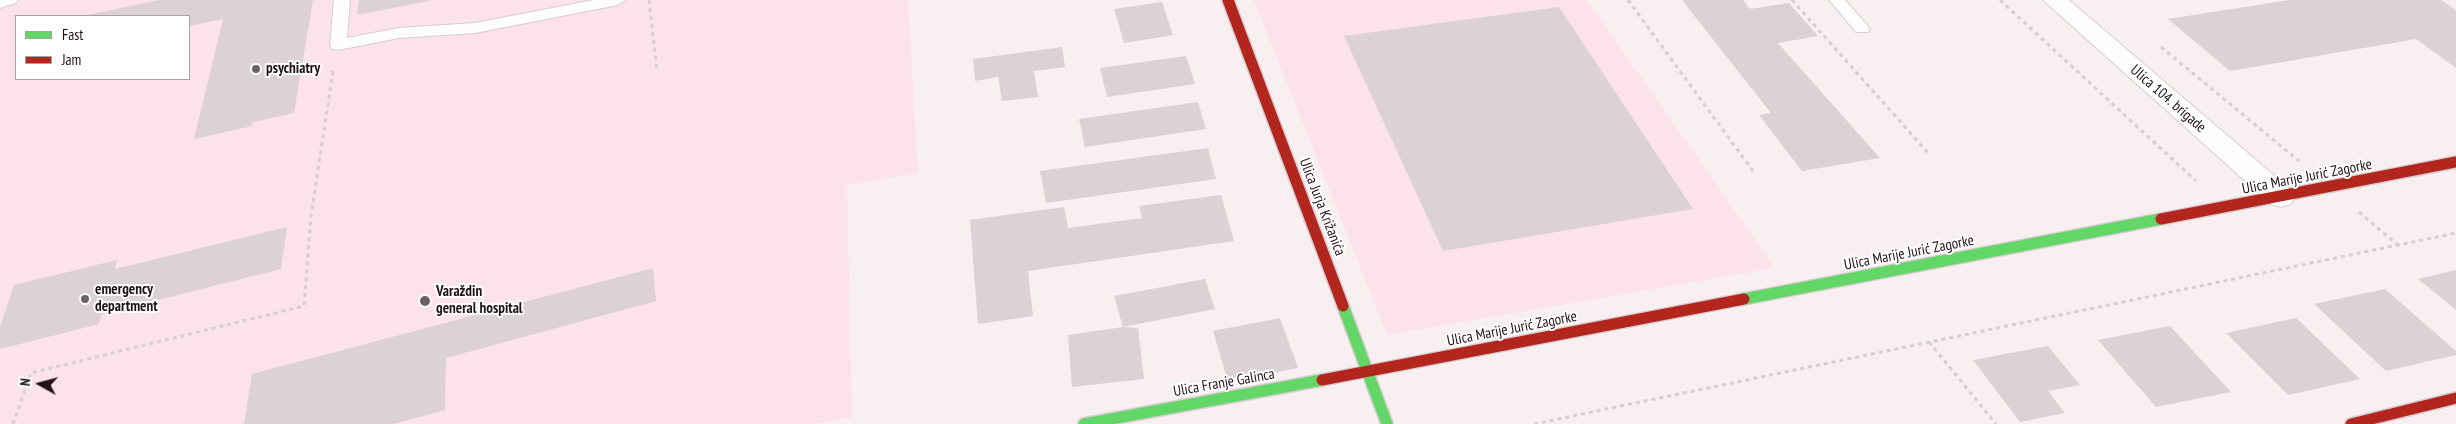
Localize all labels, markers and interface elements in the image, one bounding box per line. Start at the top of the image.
legend [15,15,190,80]
text: Fast [62,25,83,44]
text: Jam [62,50,81,69]
place label: psychiatry [266,60,320,78]
street label: Ulica 104. brigade [2127,61,2209,137]
marker: psychiatry [250,63,262,75]
street label: Ulica Jurja Križanića [1295,156,1349,258]
street label: Ulica Marije Jurić Zagorke [2241,156,2373,198]
street label: Ulica Marije Jurić Zagorke [1843,232,1975,274]
place label: emergency department [95,281,158,316]
place label: Varaždin general hospital [436,283,522,318]
marker: emergency department [79,293,91,305]
marker: Varaždin general hospital [418,294,432,308]
street label: Ulica Marije Jurić Zagorke [1446,308,1578,350]
north arrow [15,359,65,409]
street label: Ulica Franje Galinca [1172,365,1276,401]
text: N [16,377,35,387]

